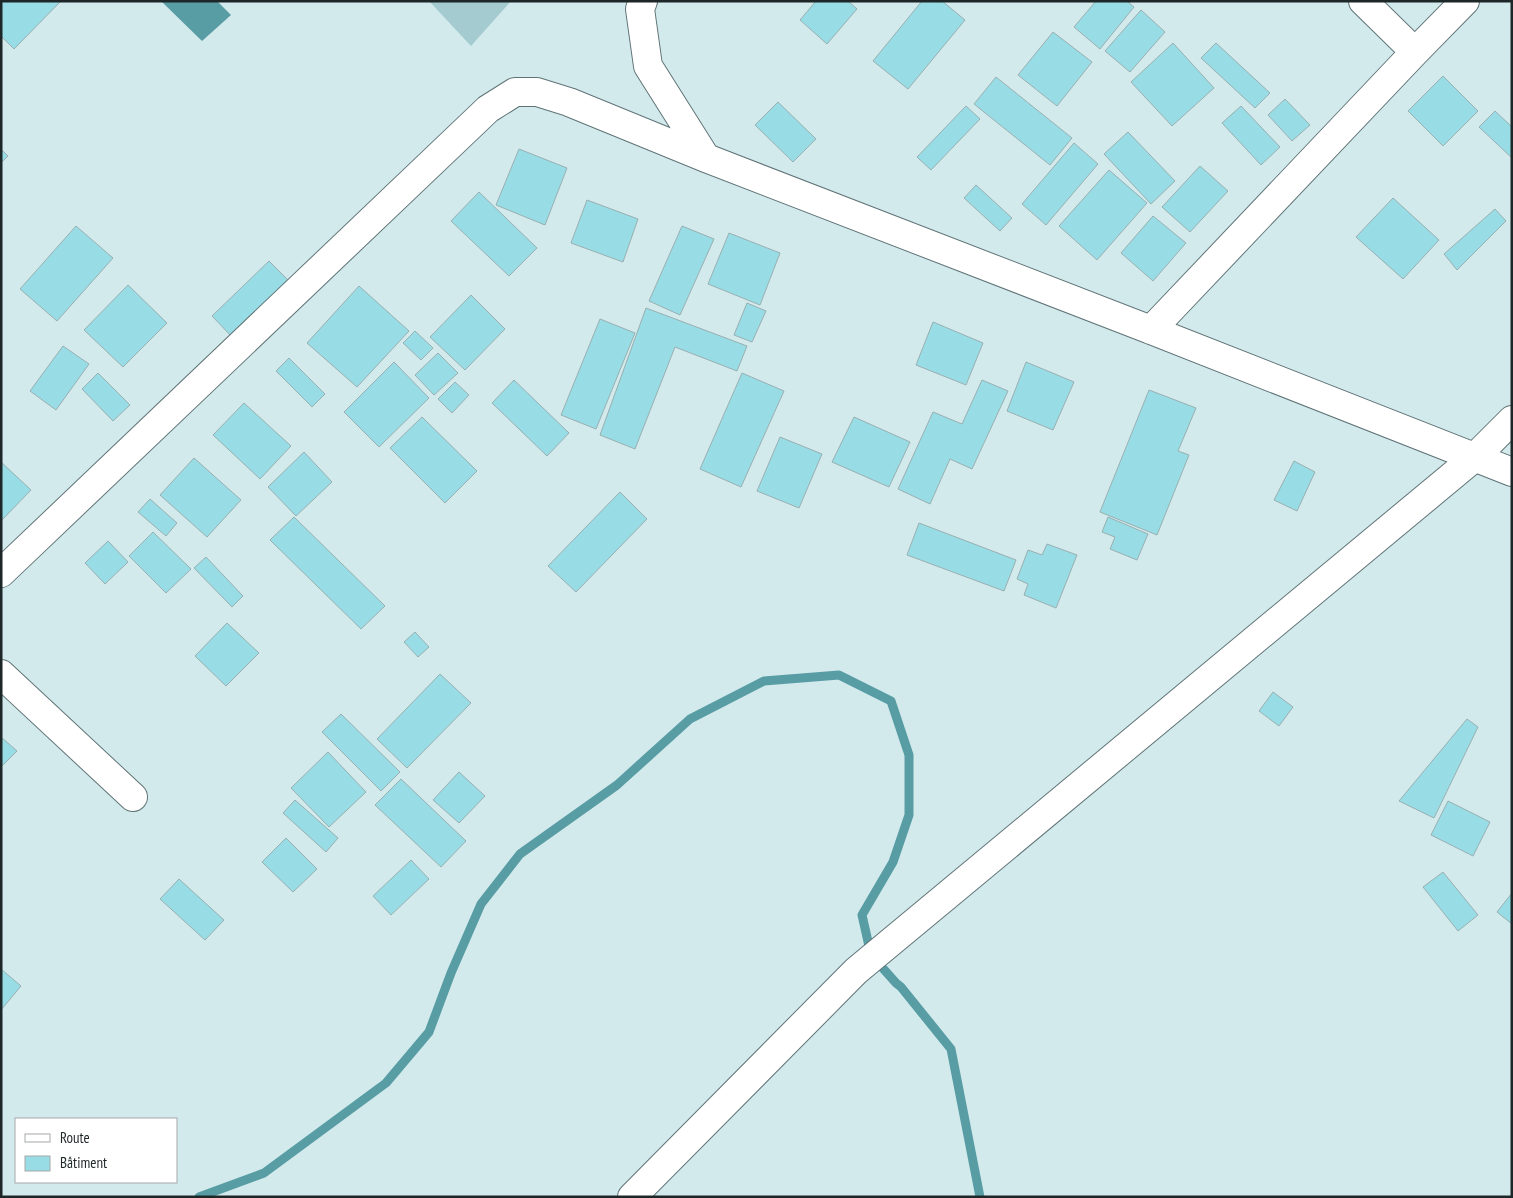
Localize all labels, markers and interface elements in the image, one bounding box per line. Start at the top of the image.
legend [15,1118,178,1183]
text: Route [60,1128,90,1147]
text: Bâtiment [60,1153,107,1172]

